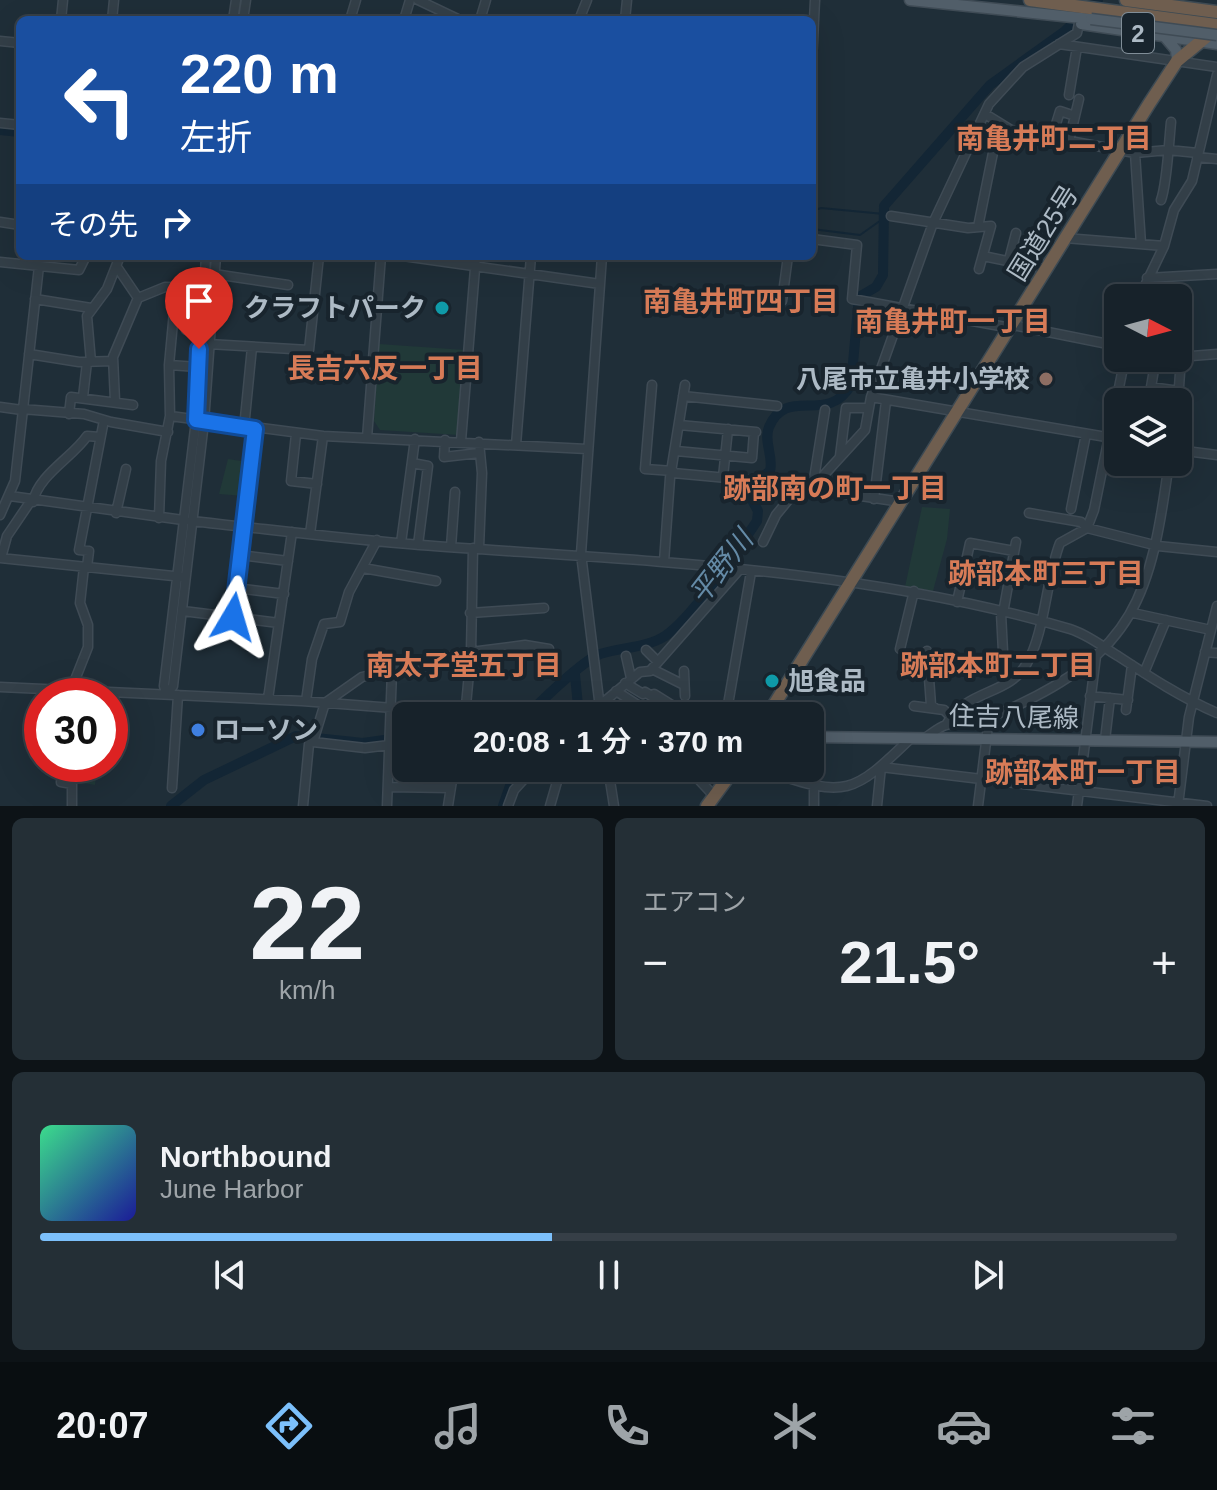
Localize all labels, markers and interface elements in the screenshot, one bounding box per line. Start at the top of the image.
road number: 2 [1122,13,1154,53]
text: 220 m [180,42,339,105]
icon: left [48,48,152,152]
text: 左折 [180,117,252,158]
district label: 南亀井町二丁目 [956,123,1152,154]
street label: 国道25号 [1002,180,1084,286]
icon: right [154,200,198,244]
text: その先 [48,208,138,241]
pin [165,267,233,349]
icon: arrive [177,279,221,323]
north arrow [1104,284,1192,372]
map controls [1104,284,1192,476]
district label: 南亀井町四丁目 [643,286,839,317]
place label: クラフトパーク [244,293,426,323]
marker: クラフトパーク [433,299,451,317]
district label: 南亀井町一丁目 [855,306,1051,337]
district label: 長吉六反一丁目 [287,353,483,384]
place label: 八尾市立亀井小学校 [796,364,1030,394]
marker: 八尾市立亀井小学校 [1037,370,1055,388]
button: layers [1104,388,1192,476]
district label: 跡部南の町一丁目 [723,473,947,504]
water label: 平野川 [683,522,761,610]
district label: 跡部本町三丁目 [948,558,1144,589]
position arrow [191,575,275,659]
district label: 南太子堂五丁目 [366,650,562,681]
district label: 跡部本町二丁目 [900,650,1096,681]
place label: 旭食品 [788,666,866,696]
marker: 旭食品 [763,672,781,690]
speed limit sign: 30 [24,678,128,782]
street label: 住吉八尾線 [949,701,1079,733]
place label: ローソン [214,715,318,745]
marker: ローソン [189,721,207,739]
text: 20:08 · 1 分 · 370 m [473,725,743,758]
district label: 跡部本町一丁目 [985,757,1181,788]
text: 22 [249,865,365,981]
text: エアコン [643,887,747,917]
text: 21.5° [839,929,980,996]
text: − [643,938,668,987]
text: + [1151,938,1177,987]
text: km/h [279,975,335,1005]
text: Northbound [160,1140,332,1173]
text: June Harbor [160,1174,303,1204]
icon: previous [208,1253,252,1297]
icon: pause [587,1253,631,1297]
icon: next [966,1253,1010,1297]
icon: directions [261,1398,317,1454]
icon: music [430,1398,486,1454]
icon: phone [599,1398,655,1454]
icon: climate [767,1398,823,1454]
icon: car [936,1398,992,1454]
icon: filters [1105,1398,1161,1454]
text: 20:07 [56,1405,148,1446]

